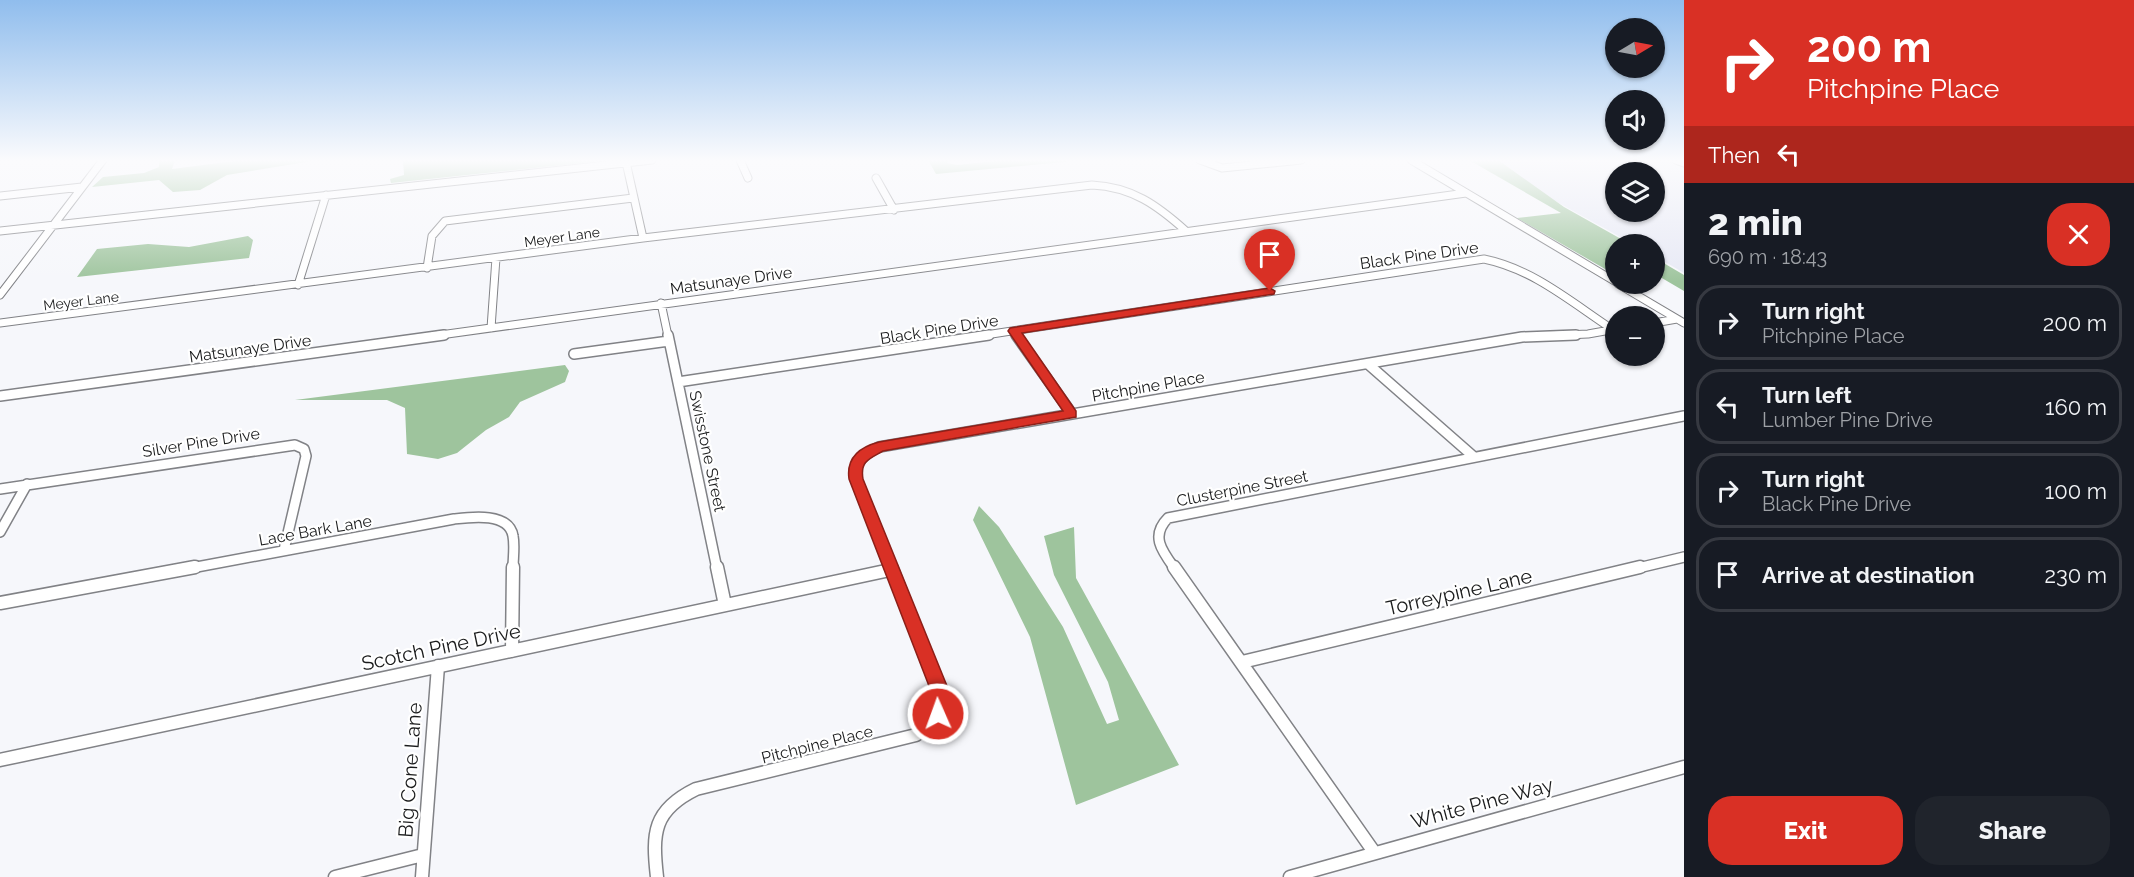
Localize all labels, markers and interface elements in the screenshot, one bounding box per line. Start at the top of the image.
north arrow [1605,18,1665,78]
map controls [1605,18,1665,366]
text: 200 m [1807,23,1931,72]
icon: right [1708,24,1786,102]
text: Pitchpine Place [1807,73,1999,104]
button: sound [1605,90,1665,150]
icon: left [1772,138,1805,171]
text: Then [1708,142,1760,168]
button: layers [1605,162,1665,222]
text: 2 min [1708,201,1803,243]
button: close [2047,203,2110,266]
street label: Meyer Lane [523,224,601,250]
pin [1244,229,1295,291]
button: + [1605,234,1665,294]
icon: arrive [1253,238,1286,271]
street label: Black Pine Drive [1359,238,1480,273]
text: 690 m · 18:43 [1708,245,1827,269]
street label: Matsunaye Drive [669,263,793,298]
street label: Meyer Lane [42,288,120,314]
text: Turn right [1762,298,1865,324]
button: − [1605,306,1665,366]
icon: right [1711,306,1744,339]
text: 200 m [2043,310,2107,336]
street label: Black Pine Drive [879,311,1000,348]
text: Pitchpine Place [1762,324,1905,348]
street label: Matsunaye Drive [188,331,312,366]
street label: Pitchpine Place [1090,367,1206,406]
text: Turn left [1762,382,1852,408]
street label: Swisstone Street [685,389,730,514]
icon: left [1711,390,1744,423]
text: 160 m [2045,394,2107,420]
text: Lumber Pine Drive [1762,408,1933,432]
street label: Silver Pine Drive [141,424,261,461]
street label: Clusterpine Street [1175,466,1310,511]
text: Turn right [1762,466,1865,492]
icon: right [1711,474,1744,507]
text: 100 m [2045,478,2107,504]
text: Black Pine Drive [1762,492,1911,516]
street label: Lace Bark Lane [257,511,373,550]
icon: arrive [1711,558,1744,591]
text: Arrive at destination [1762,562,1975,588]
text: 230 m [2044,562,2107,588]
street label: Torreypine Lane [1384,563,1535,620]
street label: Scotch Pine Drive [359,618,523,676]
position arrow [906,682,970,746]
street label: Big Cone Lane [393,701,427,838]
street label: Pitchpine Place [759,721,875,768]
street label: White Pine Way [1408,772,1556,834]
button: Exit [1708,796,1903,865]
button: Share [1915,796,2110,865]

